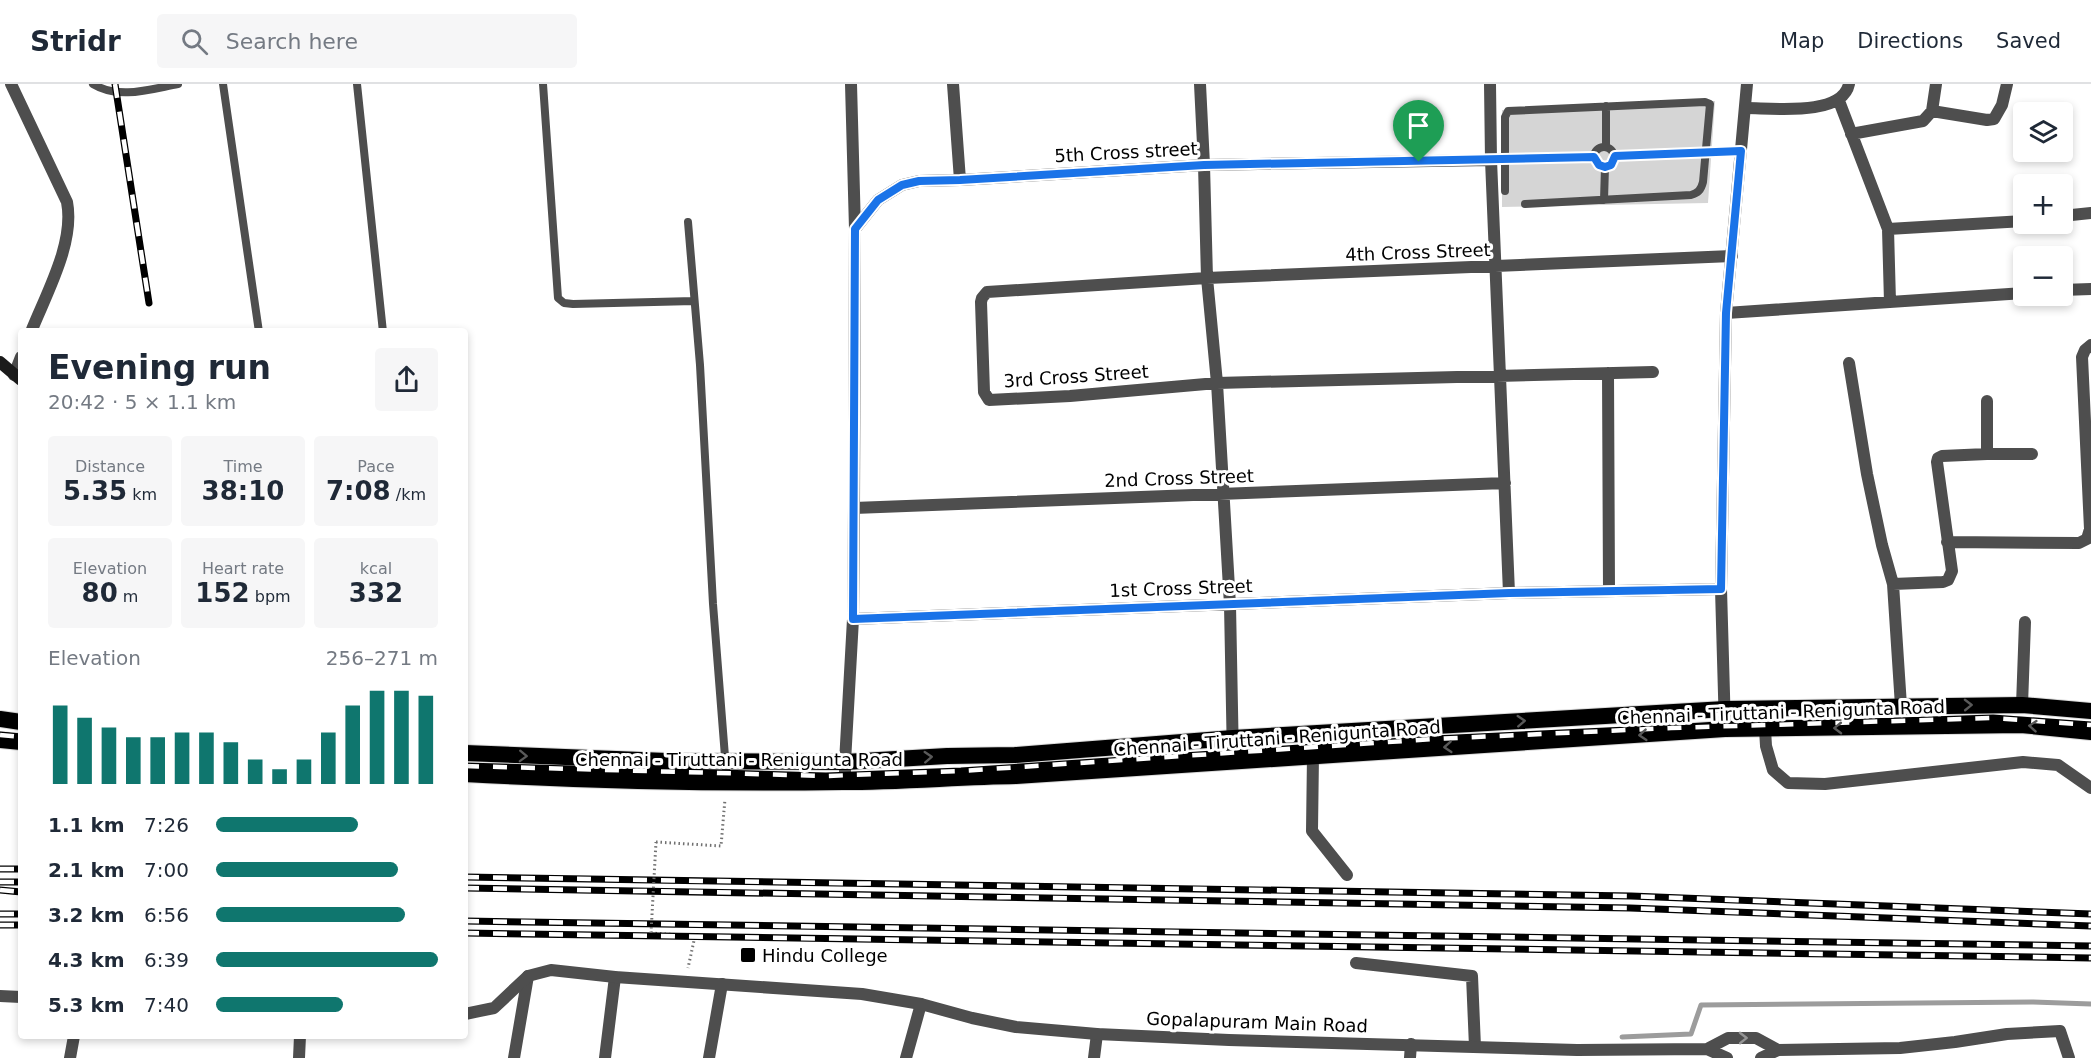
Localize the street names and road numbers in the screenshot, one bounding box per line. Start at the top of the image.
street label: 5th Cross street [1054,138,1198,166]
street label: 4th Cross Street [1345,239,1491,265]
street label: 3rd Cross Street [1003,360,1149,392]
street label: 2nd Cross Street [1104,465,1254,491]
street label: 1st Cross Street [1109,575,1253,601]
street label: Chennai - Tiruttani - Renigunta Road [1617,696,1945,728]
street label: Chennai - Tiruttani - Renigunta Road [1113,716,1441,760]
street label: Chennai - Tiruttani - Renigunta Road [575,749,903,770]
street label: Gopalapuram Main Road [1146,1008,1368,1036]

